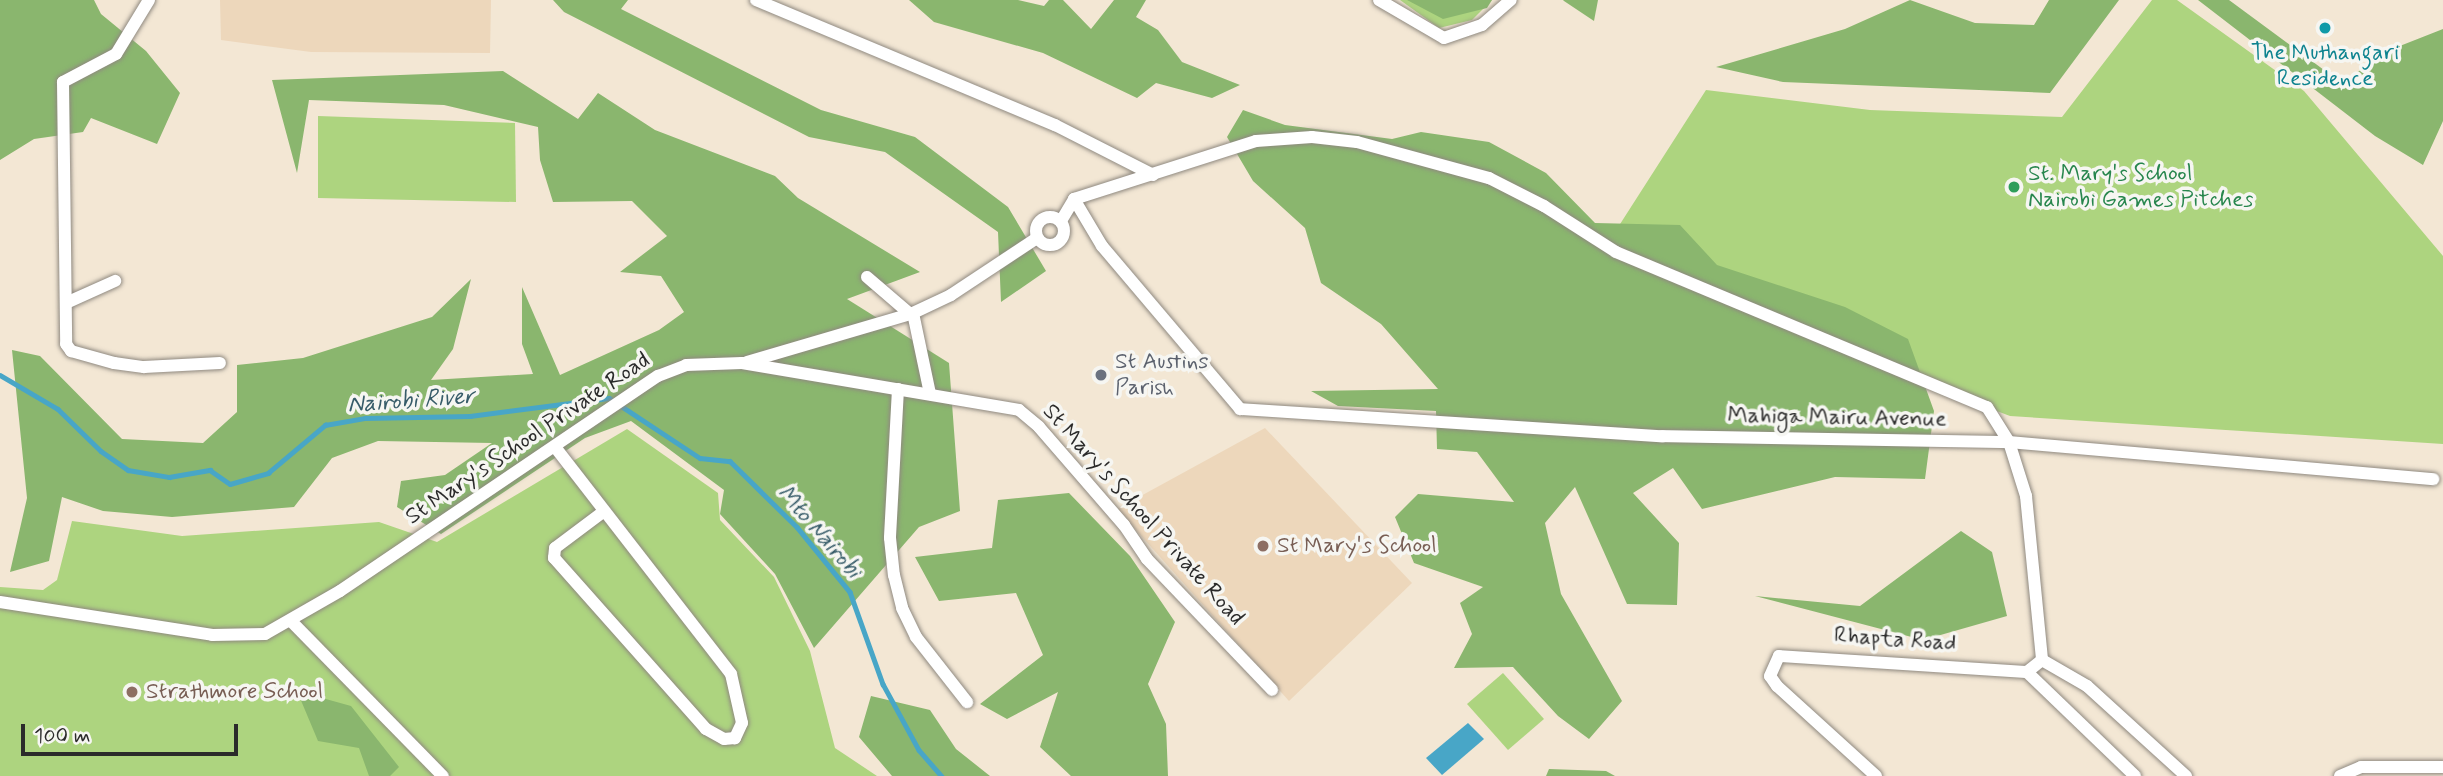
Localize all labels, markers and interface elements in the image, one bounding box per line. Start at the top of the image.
marker: The Muthangari Residence [2317,20,2333,36]
place label: The Muthangari Residence [2249,39,2401,93]
place label: St. Mary's School Nairobi Games Pitches [2028,160,2246,214]
marker: St. Mary's School Nairobi Games Pitches [2006,179,2022,195]
street label: St Mary's School Private Road [399,346,657,532]
place label: St Austins Parish [1115,348,1209,402]
marker: St Austins Parish [1093,367,1109,383]
water label: Nairobi River [345,382,477,420]
street label: St Mary's School Private Road [1035,397,1251,633]
street label: Mahiga Mairu Avenue [1727,402,1947,434]
water label: Mto Nairobi [770,479,868,585]
place label: St Mary's School [1277,532,1438,560]
marker: St Mary's School [1255,538,1271,554]
street label: Rhapta Road [1833,622,1957,658]
place label: Strathmore School [146,678,323,706]
marker: Strathmore School [124,684,140,700]
scale bar [24,710,242,754]
text: 100 m [34,722,90,750]

